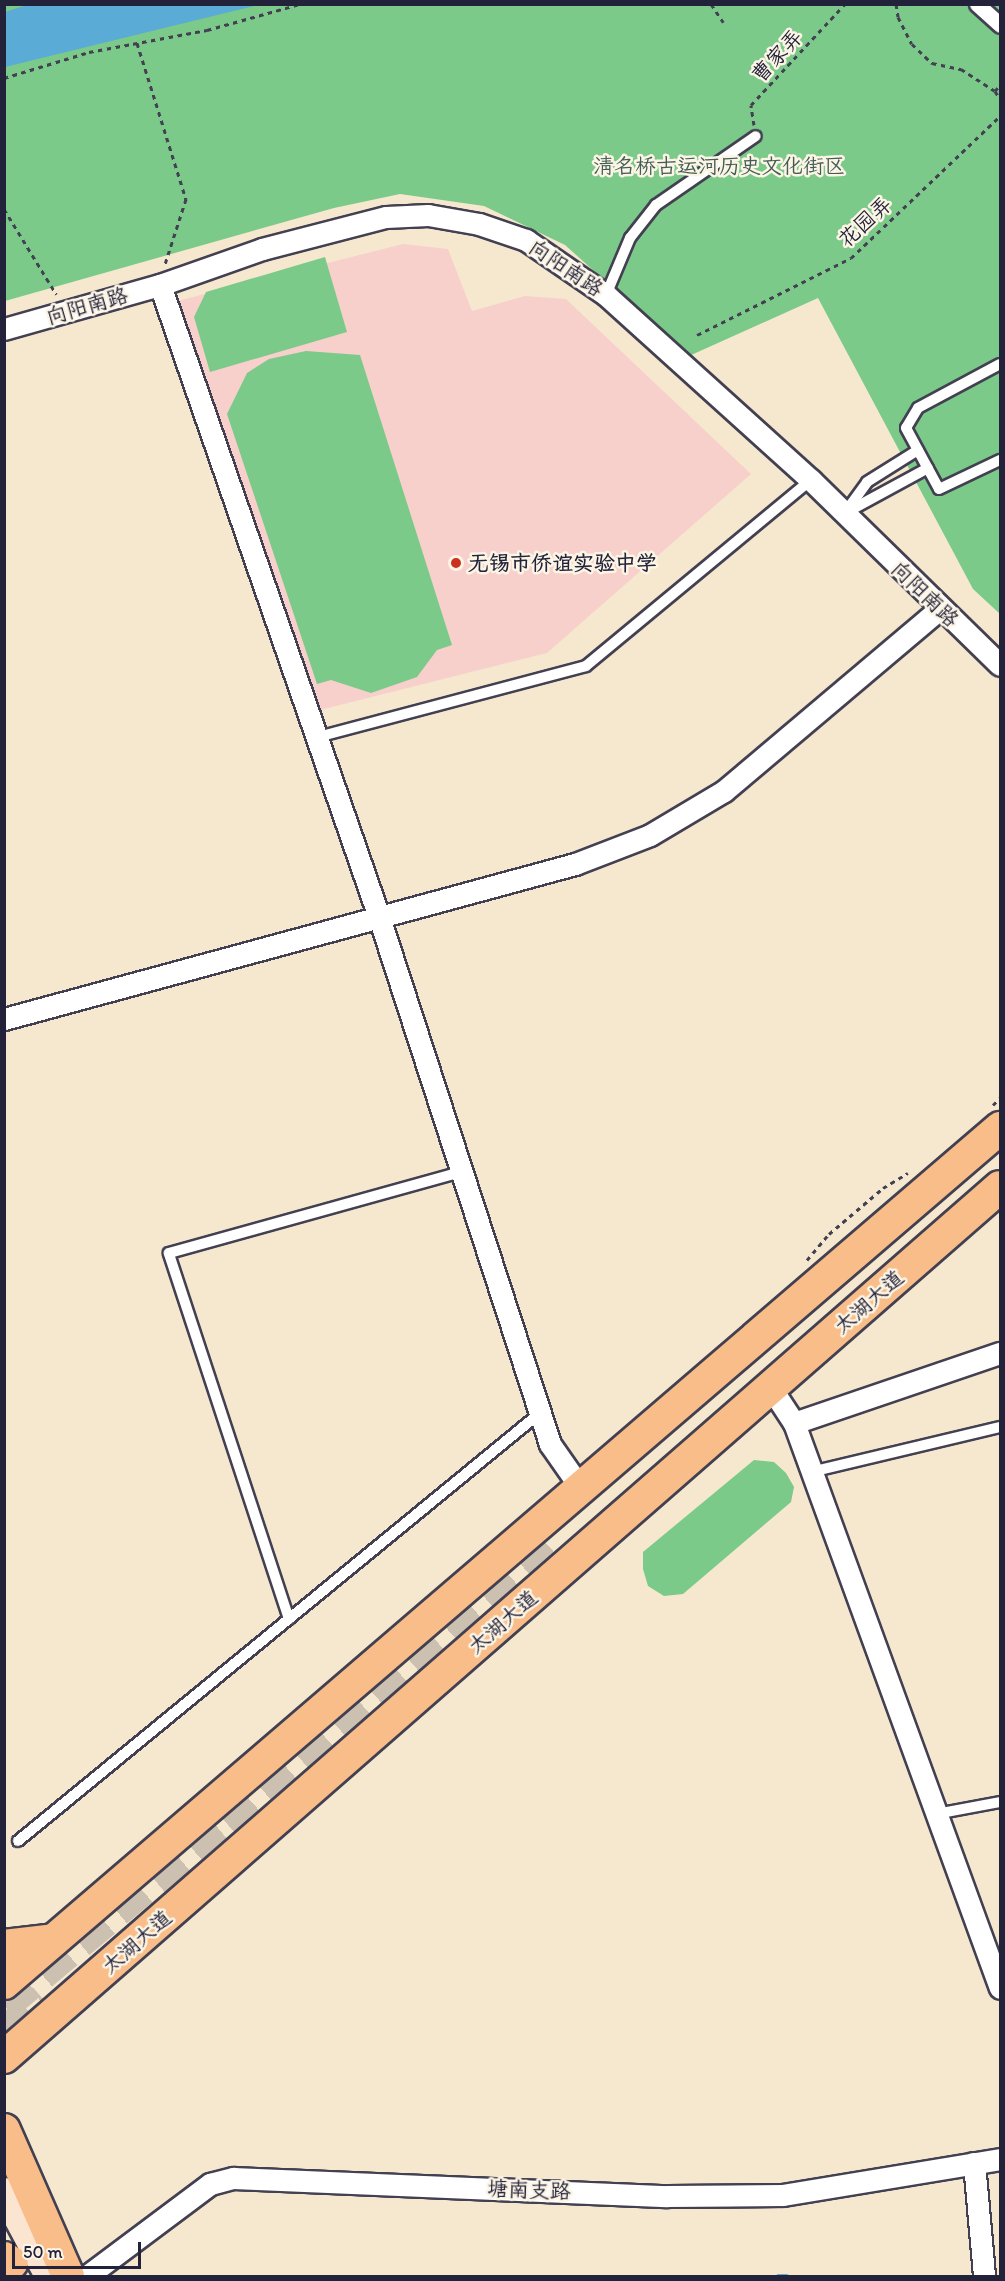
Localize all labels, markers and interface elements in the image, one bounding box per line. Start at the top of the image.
street label: 曹家弄 [746,24,808,88]
park label: 清名桥古运河历史文化街区 [593,153,845,179]
street label: 花园弄 [833,192,897,252]
street label: 向阳南路 [524,234,608,302]
street label: 向阳南路 [43,282,131,330]
place label: 无锡市侨谊实验中学 [468,550,657,576]
marker: 无锡市侨谊实验中学 [449,556,463,570]
street label: 向阳南路 [886,556,964,632]
street label: 太湖大道 [829,1265,909,1339]
street label: 太湖大道 [463,1585,543,1659]
street label: 太湖大道 [97,1905,177,1979]
street label: 塘南支路 [487,2176,571,2204]
scale bar [15,2230,144,2268]
text: 50 m [23,2241,63,2263]

